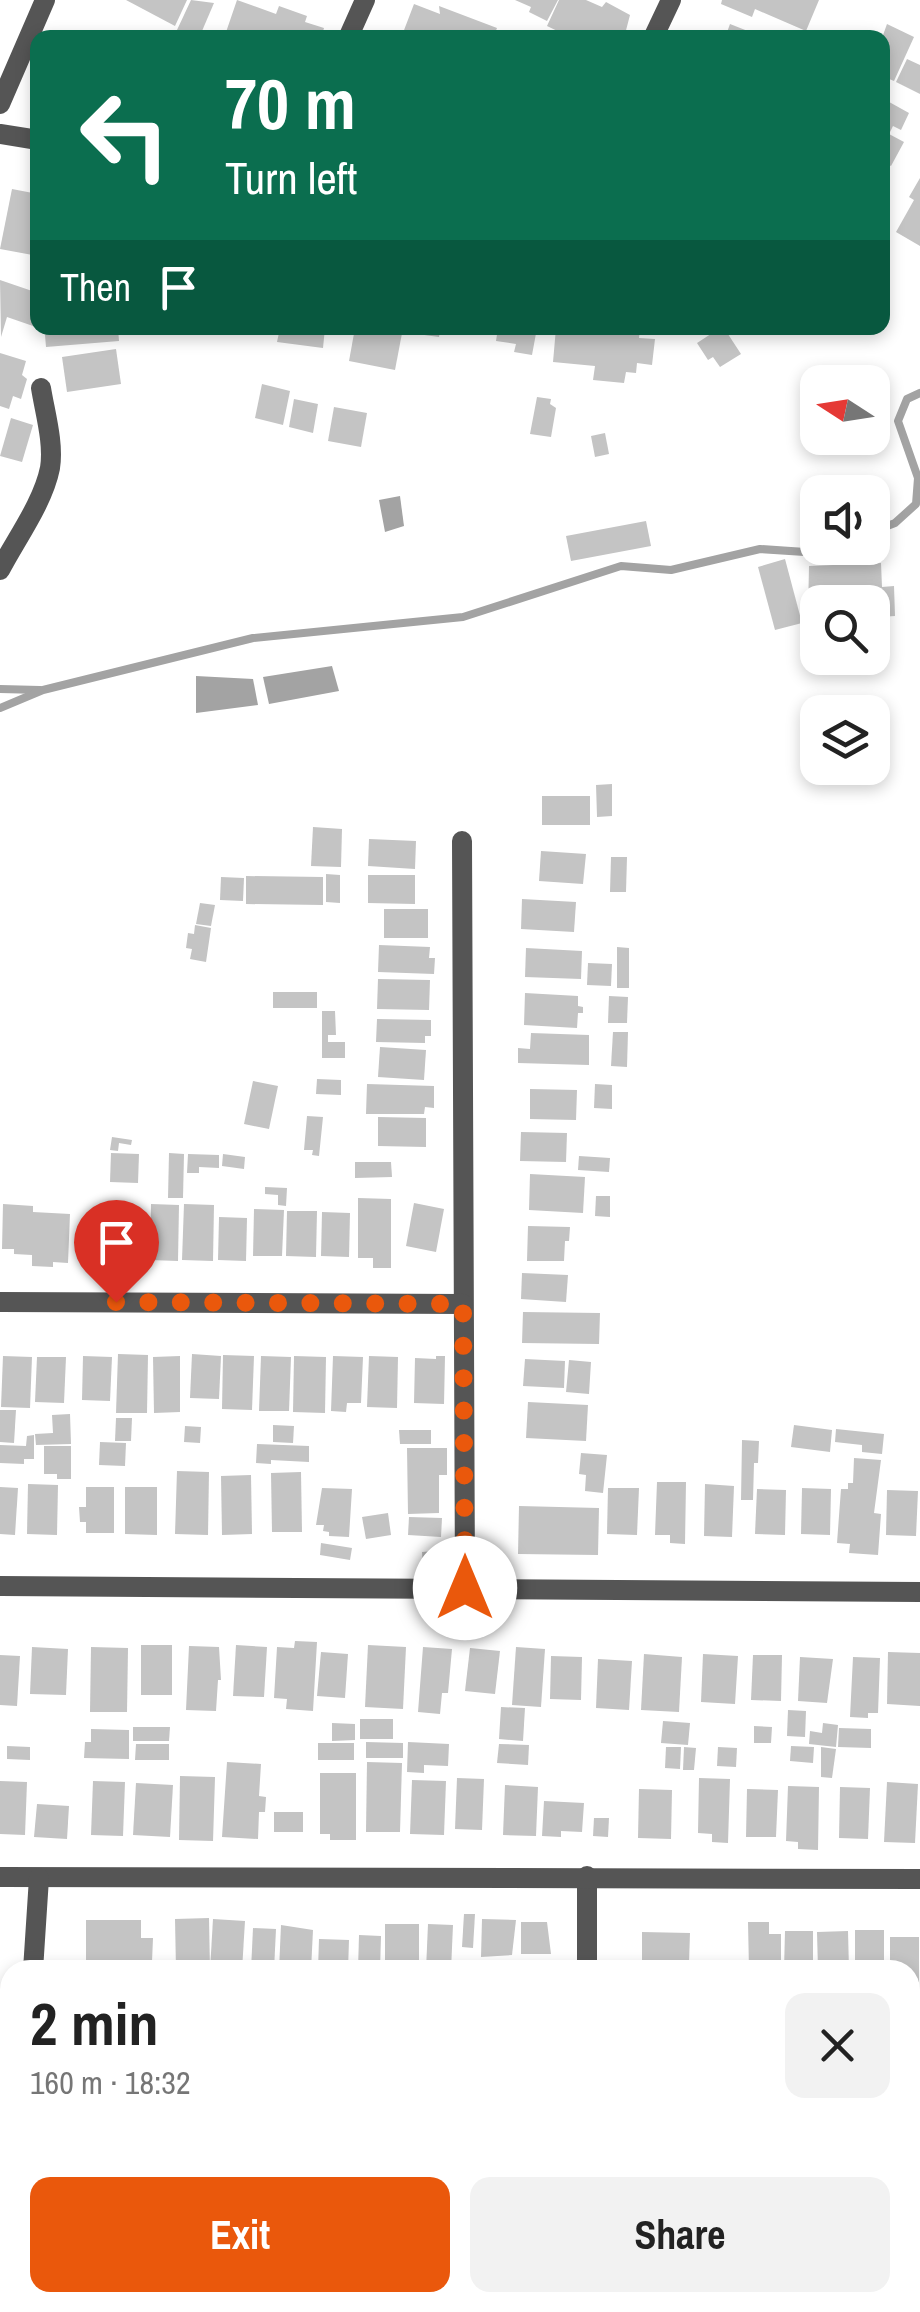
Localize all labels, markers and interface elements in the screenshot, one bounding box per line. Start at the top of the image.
text: 70 m [225,57,356,151]
icon: left [60,70,190,200]
text: Turn left [225,147,357,208]
icon: arrive [151,260,206,315]
text: Then [60,262,131,313]
north arrow [800,365,890,455]
map controls [800,365,890,785]
button: sound [800,475,890,565]
button: search [800,585,890,675]
button: layers [800,695,890,785]
pin [74,1200,159,1303]
icon: arrive [89,1215,144,1270]
position arrow [413,1536,517,1640]
text: 2 min [30,1983,159,2064]
button: close [785,1993,890,2098]
text: 160 m · 18:32 [30,2061,190,2104]
button: Exit [30,2177,450,2292]
button: Share [470,2177,890,2292]

